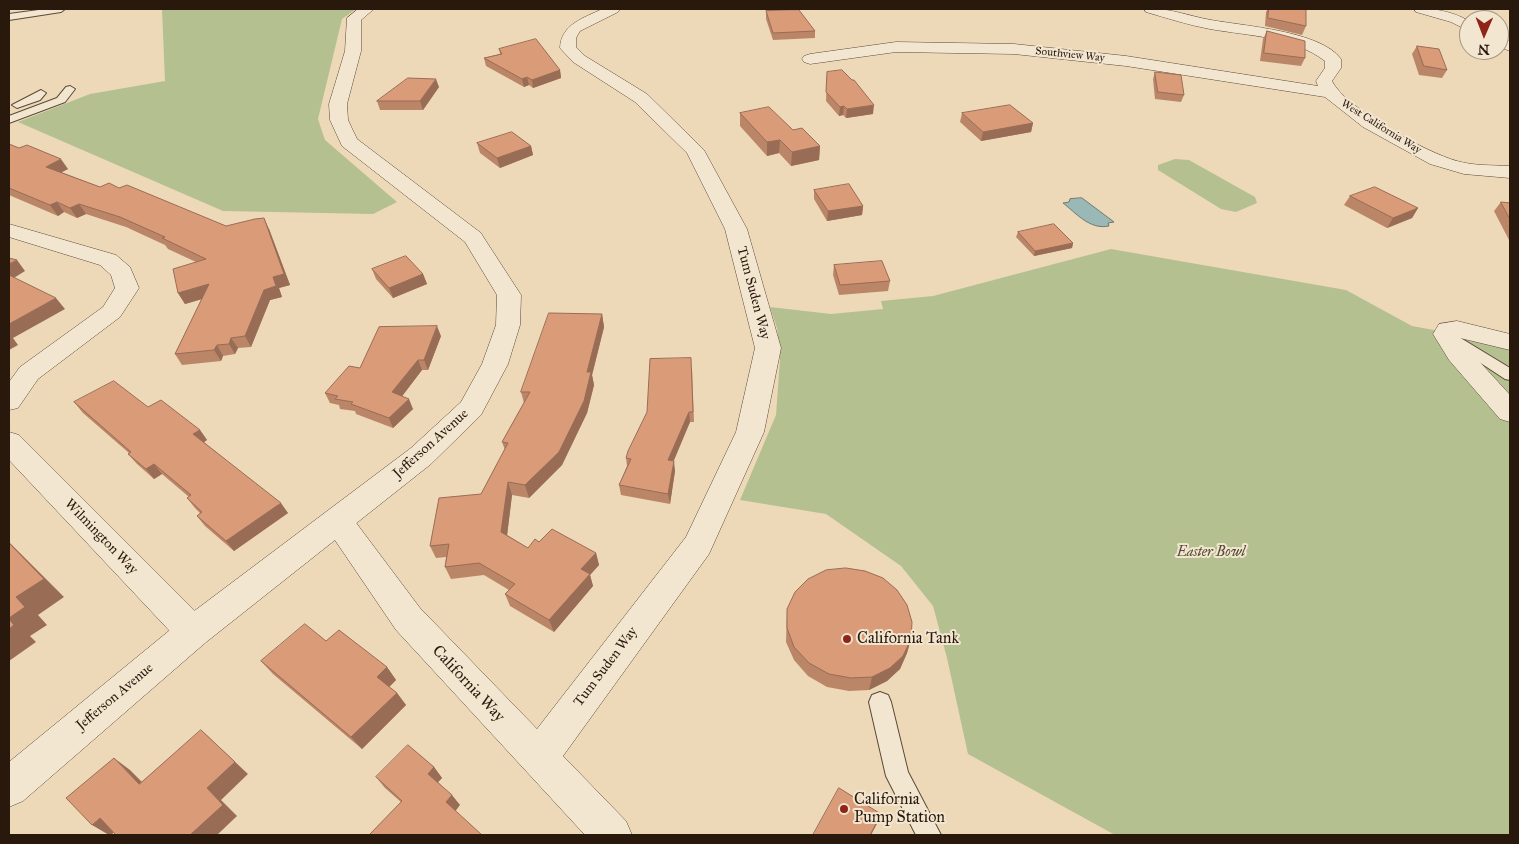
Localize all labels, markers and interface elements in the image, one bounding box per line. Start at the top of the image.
north arrow [1459,10,1509,60]
text: N [1478,41,1490,58]
street label: Southview Way [1035,45,1105,65]
street label: West California Way [1339,97,1423,157]
street label: Tum Suden Way [733,245,773,341]
street label: Jefferson Avenue [390,406,472,482]
street label: Wilmington Way [61,496,141,578]
park label: Easter Bowl [1177,545,1245,561]
street label: Tum Suden Way [571,624,641,710]
place label: California Tank [857,629,959,649]
marker: California Tank [841,633,853,645]
street label: California Way [428,642,508,726]
street label: Jefferson Avenue [73,660,157,734]
place label: California Pump Station [854,790,945,828]
marker: California Pump Station [838,803,850,815]

